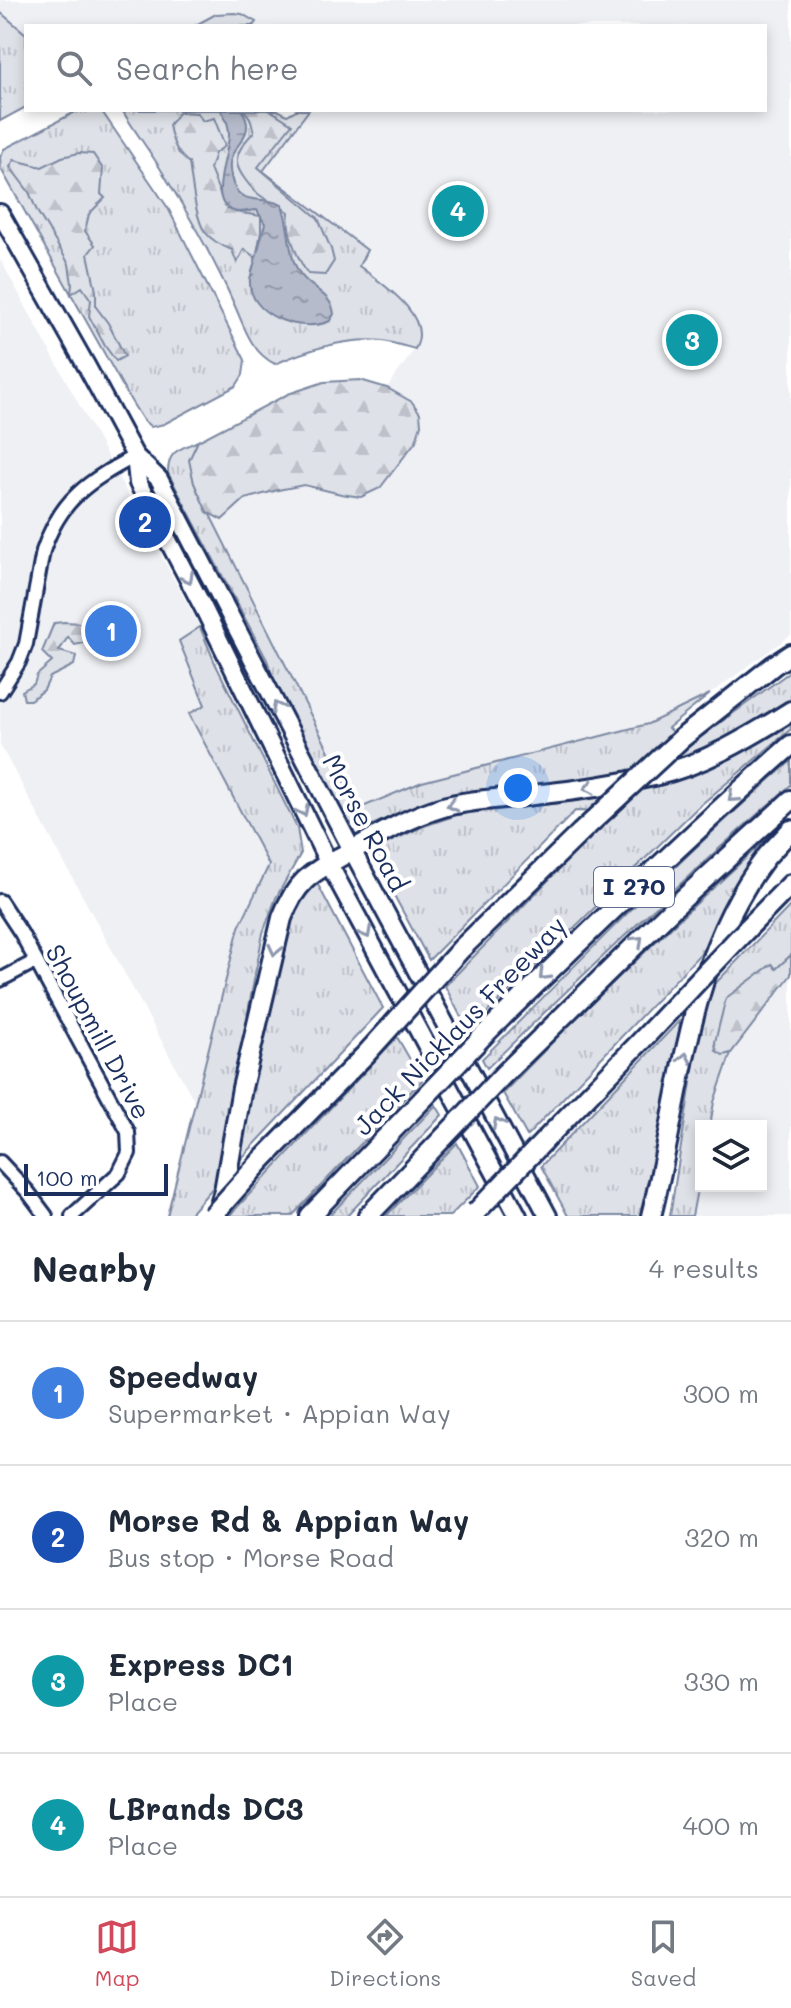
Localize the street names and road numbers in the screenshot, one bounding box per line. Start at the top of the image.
street label: Morse Road [315,748,416,897]
road number: I 270 [594,867,674,907]
street label: Jack Nicklaus Freeway [346,909,573,1142]
street label: Shoupmill Drive [38,938,159,1125]

